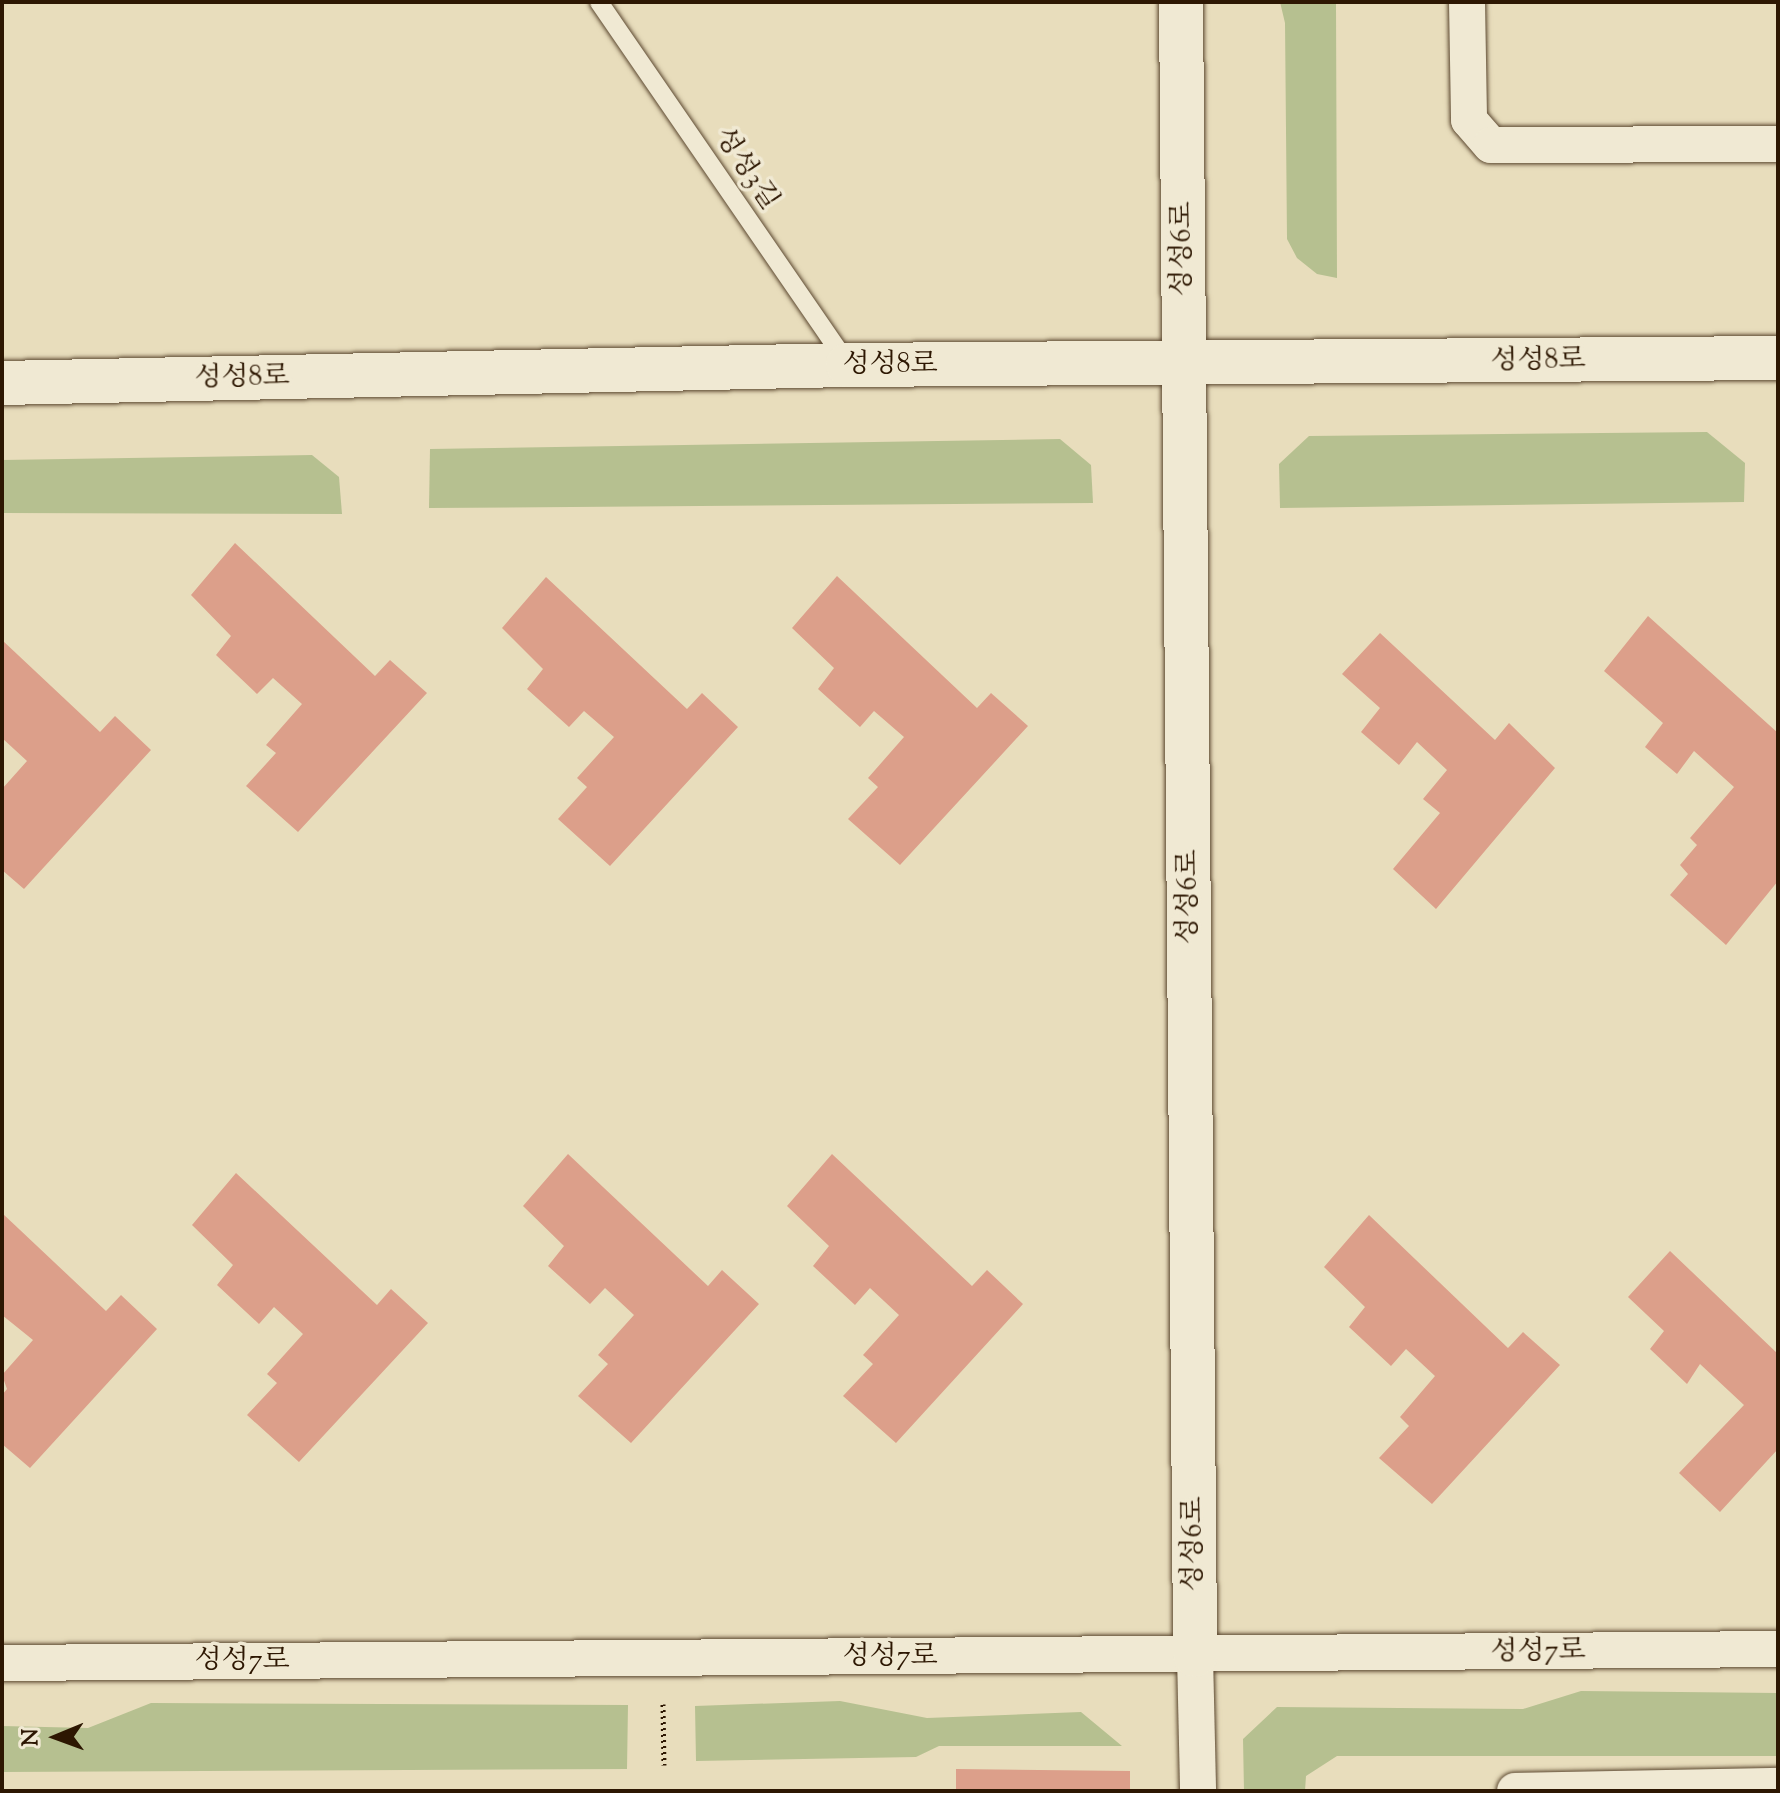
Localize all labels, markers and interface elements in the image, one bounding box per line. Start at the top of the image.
street label: 성성3길 [706,121,786,217]
street label: 성성6로 [1166,201,1200,297]
street label: 성성8로 [1490,343,1586,379]
street label: 성성8로 [842,348,938,382]
street label: 성성8로 [194,360,290,396]
street label: 성성6로 [1172,849,1206,945]
street label: 성성6로 [1177,1496,1211,1592]
street label: 성성7로 [1490,1634,1586,1670]
street label: 성성7로 [842,1640,938,1674]
street label: 성성7로 [194,1644,290,1678]
north arrow [16,1697,96,1777]
text: N [16,1728,48,1746]

